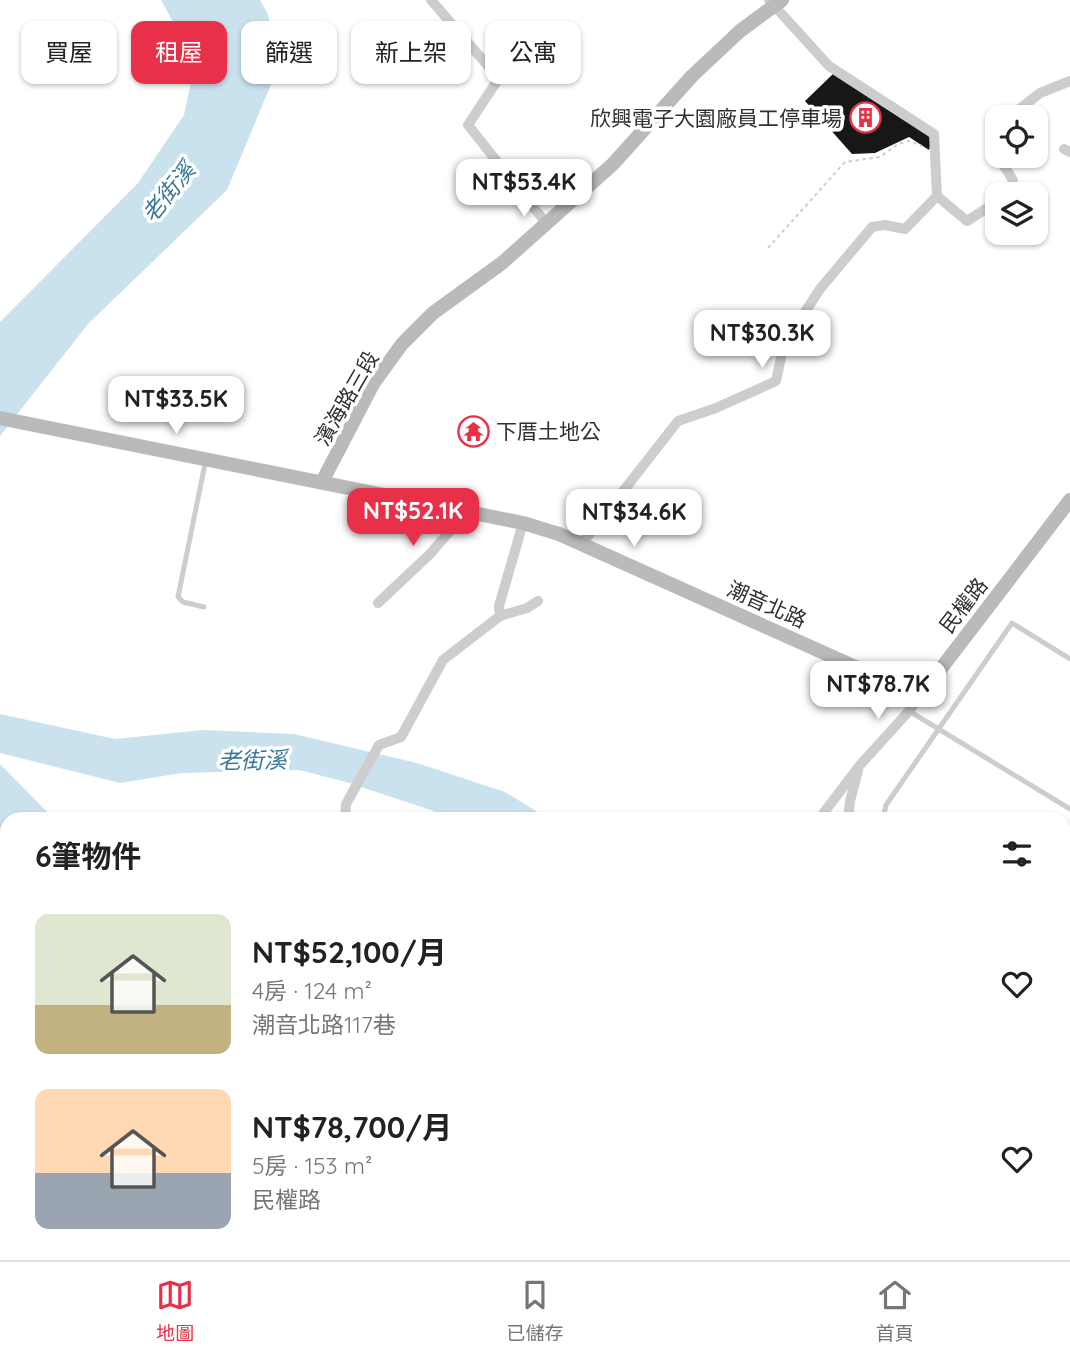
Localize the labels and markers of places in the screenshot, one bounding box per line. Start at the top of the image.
building icon: 欣興電子大園廠員工停車場 [848,101,882,135]
place label: 欣興電子大園廠員工停車場 [590,105,842,131]
pin: NT$53.4K [452,160,596,219]
pin: NT$30.3K [690,310,834,370]
pin: NT$33.5K [104,376,248,436]
temple icon: 下厝土地公 [456,414,490,448]
place label: 下厝土地公 [496,418,601,444]
pin: NT$52.1K [341,489,485,548]
pin: NT$34.6K [562,490,706,549]
pin: NT$78.7K [806,662,950,721]

